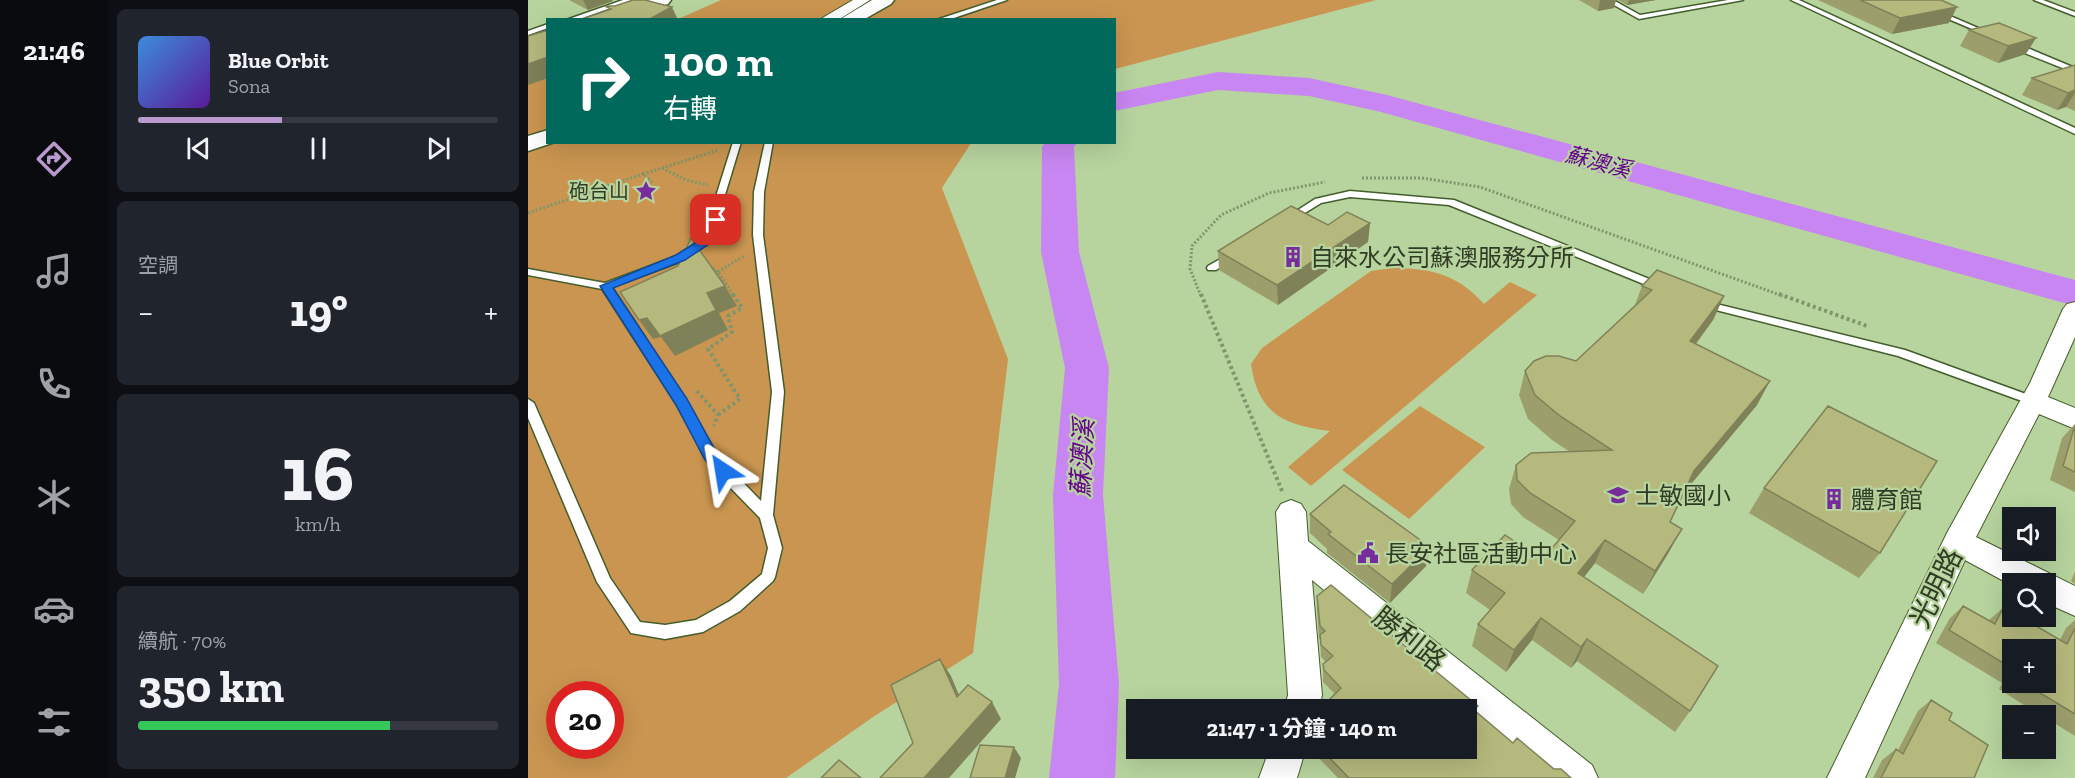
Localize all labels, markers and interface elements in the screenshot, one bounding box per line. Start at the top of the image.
text: 21:46 [23,35,85,67]
text: 100 m [663,36,773,87]
icon: right [564,42,642,120]
text: Blue Orbit [228,47,328,74]
text: Sona [228,74,270,98]
text: 右轉 [663,93,717,125]
icon: previous [182,132,215,165]
icon: pause [302,132,335,165]
icon: next [422,132,455,165]
icon: directions [33,138,75,180]
water label: 蘇澳溪 [1563,140,1636,184]
place label: 砲台山 [569,179,629,203]
place icon: 砲台山 [634,179,658,203]
pin [690,194,741,245]
icon: arrive [699,203,732,236]
place label: 自來水公司蘇澳服務分所 [1310,243,1574,272]
building icon: 自來水公司蘇澳服務分所 [1281,245,1305,269]
icon: music [33,250,75,292]
text: 空調 [138,253,178,277]
text: 19° [290,284,348,338]
text: − [138,292,153,331]
text: + [484,292,498,331]
icon: phone [33,363,75,405]
water label: 蘇澳溪 [1064,414,1100,498]
text: 16 [281,426,355,520]
position arrow [691,439,755,503]
icon: climate [33,476,75,518]
place label: 士敏國小 [1635,481,1731,510]
school or university icon: 士敏國小 [1606,483,1630,507]
place label: 體育館 [1851,485,1923,514]
building icon: 體育館 [1822,487,1846,511]
map controls [2002,507,2056,759]
button: sound [2002,507,2056,561]
text: km/h [295,512,341,536]
place label: 長安社區活動中心 [1385,539,1577,568]
public building icon: 長安社區活動中心 [1356,541,1380,565]
street label: 光明路 [1903,543,1969,633]
button: search [2002,573,2056,627]
icon: car [33,588,75,630]
street label: 勝利路 [1366,600,1452,678]
text: 續航 · 70% [138,629,226,653]
button: + [2002,639,2056,693]
text: 350 km [138,660,284,714]
speed limit sign: 20 [546,681,624,759]
icon: filters [33,701,75,743]
button: − [2002,705,2056,759]
text: 21:47 · 1 分鐘 · 140 m [1206,715,1397,742]

